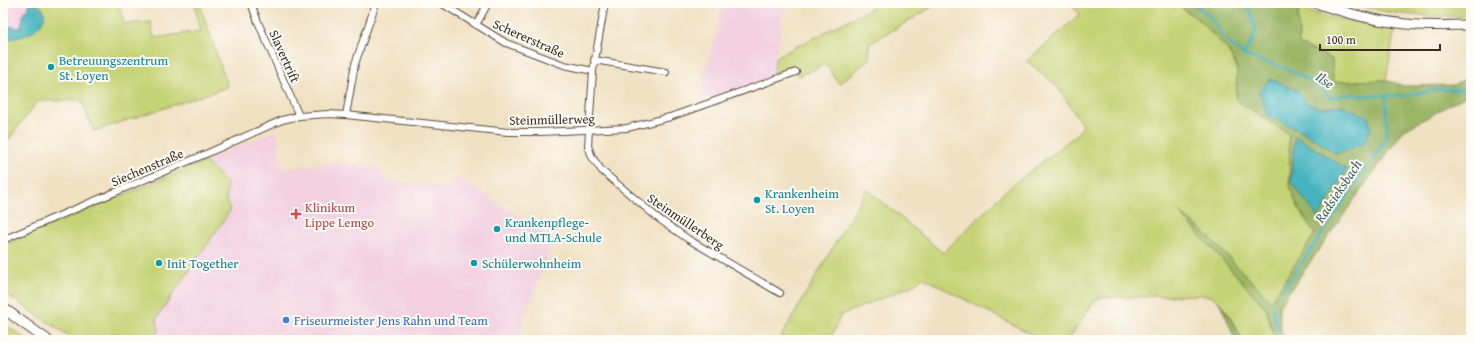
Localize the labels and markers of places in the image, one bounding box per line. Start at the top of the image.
place label: Betreuungszentrum St. Loyen [59,51,168,85]
marker: Betreuungszentrum St. Loyen [46,62,56,72]
place label: Krankenheim St. Loyen [765,184,839,218]
marker: Krankenheim St. Loyen [752,195,762,205]
place label: Klinikum Lippe Lemgo [305,198,374,232]
marker: Klinikum Lippe Lemgo [290,208,302,220]
place label: Krankenpflege- und MTLA-Schule [505,213,602,247]
marker: Krankenpflege- und MTLA-Schule [492,224,502,234]
place label: Init Together [167,254,239,273]
place label: Schülerwohnheim [482,254,582,273]
marker: Init Together [154,258,164,268]
marker: Schülerwohnheim [469,258,479,268]
place label: Friseurmeister Jens Rahn und Team [294,311,488,330]
marker: Friseurmeister Jens Rahn und Team [281,315,291,325]

